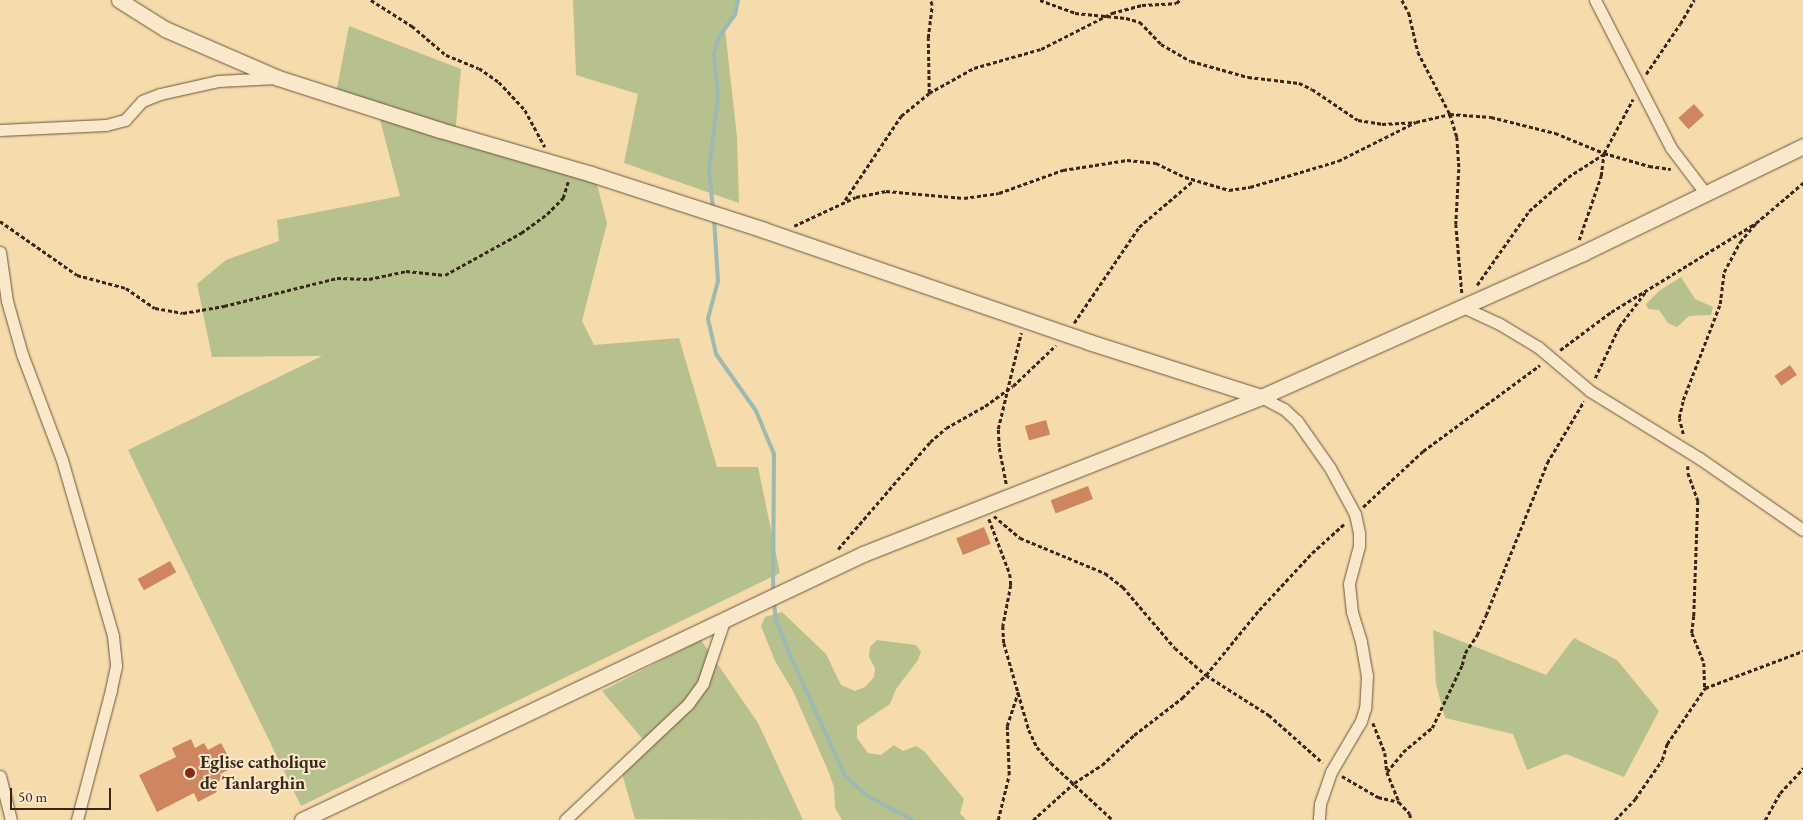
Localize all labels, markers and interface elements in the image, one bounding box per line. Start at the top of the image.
place label: Eglise catholique de Tanlarghin [200,752,326,794]
marker: Eglise catholique de Tanlarghin [184,767,196,779]
scale bar [12,778,114,810]
text: 50 m [18,787,47,806]

